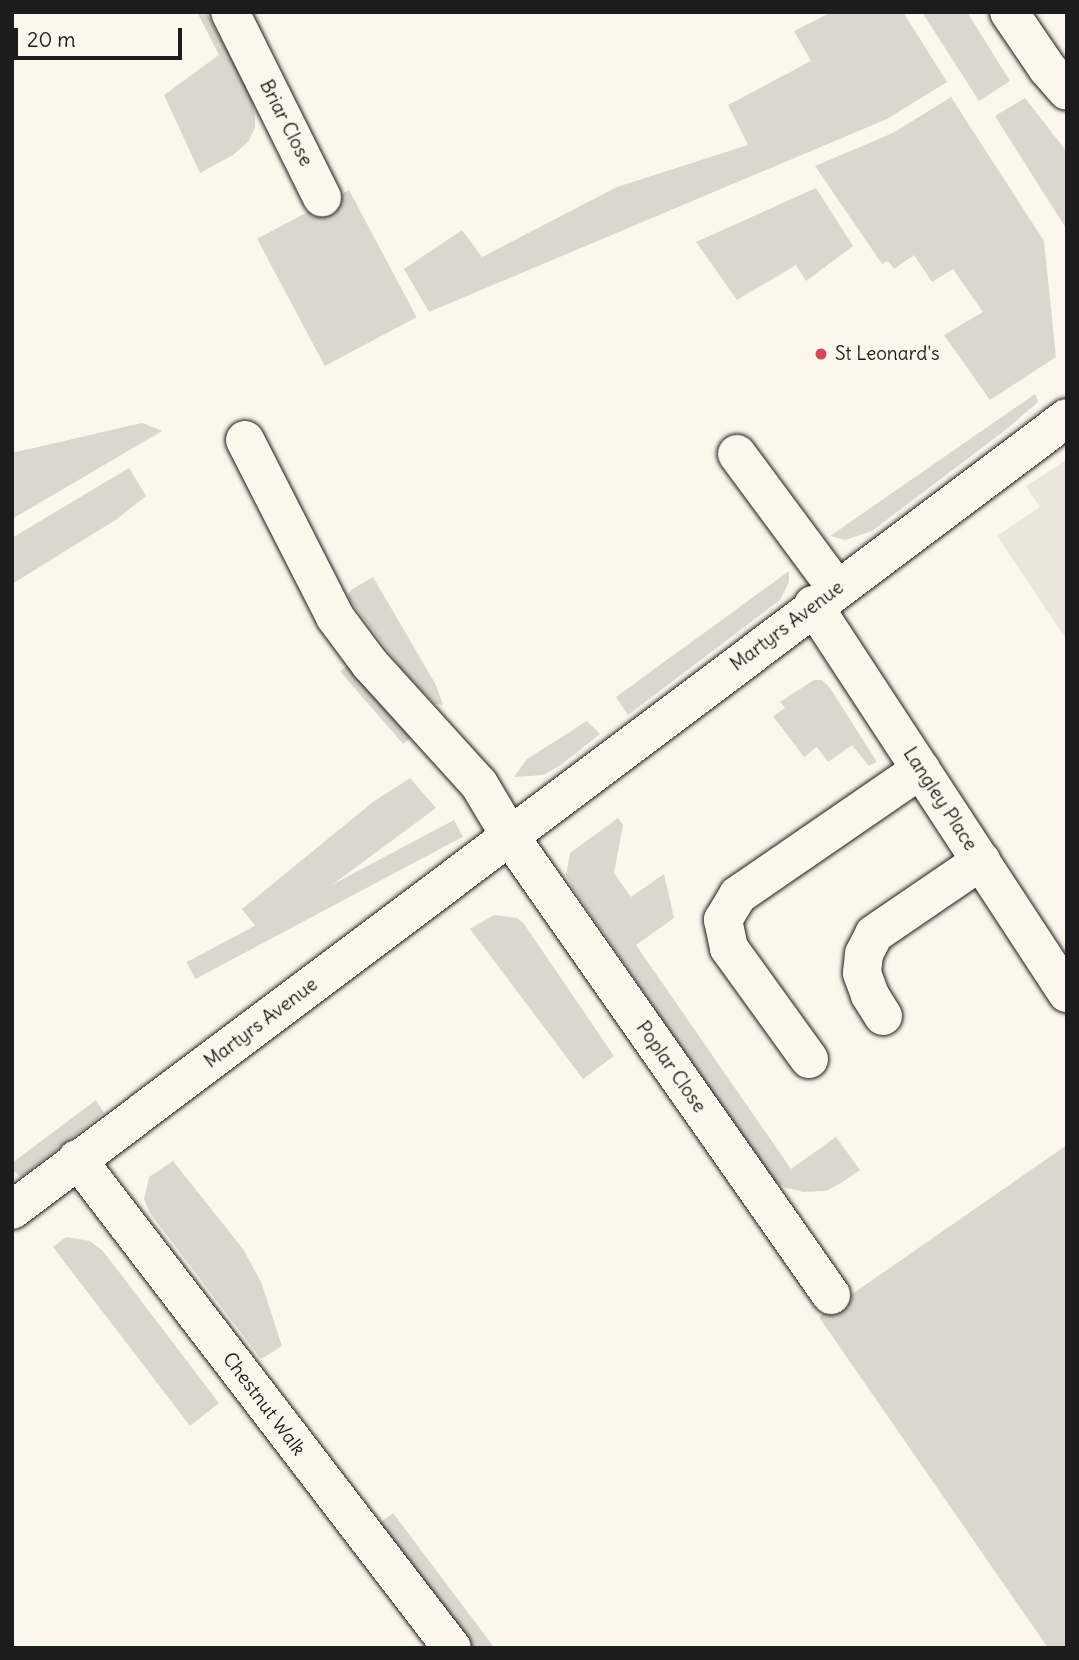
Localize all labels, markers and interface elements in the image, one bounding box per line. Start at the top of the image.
scale bar [18,14,186,58]
text: 20 m [27,26,76,53]
street label: Briar Close [255,76,317,170]
place label: St Leonard's [835,343,940,365]
marker: St Leonard's [813,346,829,362]
street label: Martyrs Avenue [726,576,848,676]
street label: Langley Place [898,743,982,855]
street label: Martyrs Avenue [200,973,322,1073]
street label: Poplar Close [631,1017,711,1117]
street label: Chestnut Walk [218,1348,310,1460]

